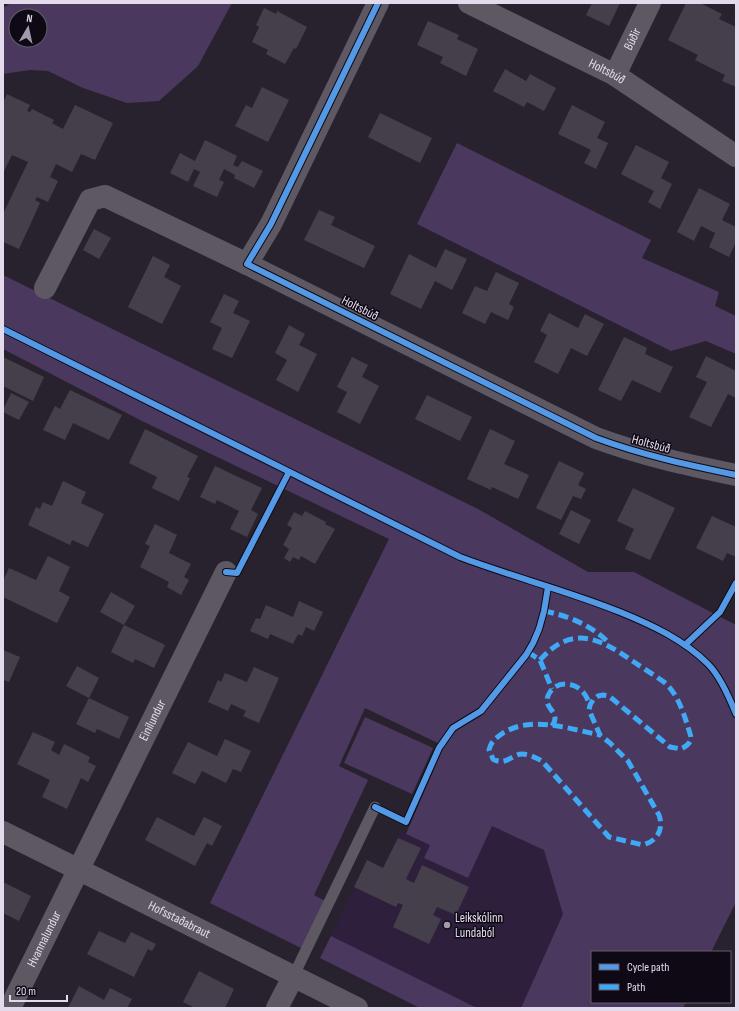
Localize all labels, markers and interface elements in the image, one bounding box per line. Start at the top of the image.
north arrow [8,8,48,48]
text: N [26,12,34,26]
street label: Búðir [620,25,645,53]
street label: Holtsbúð [586,55,628,88]
street label: Holtsbúð [339,292,381,324]
street label: Holtsbúð [630,431,672,457]
street label: Einilundur [136,697,170,744]
street label: Hofsstaðabraut [146,897,213,942]
street label: Hvannalundur [24,908,65,970]
place label: Leikskólinn Lundaból [455,910,503,941]
marker: Leikskólinn Lundaból [442,920,452,930]
legend [591,951,731,1003]
text: Cycle path [627,960,669,975]
scale bar [10,977,67,1003]
text: Path [627,980,645,995]
text: 20 m [16,984,36,999]

